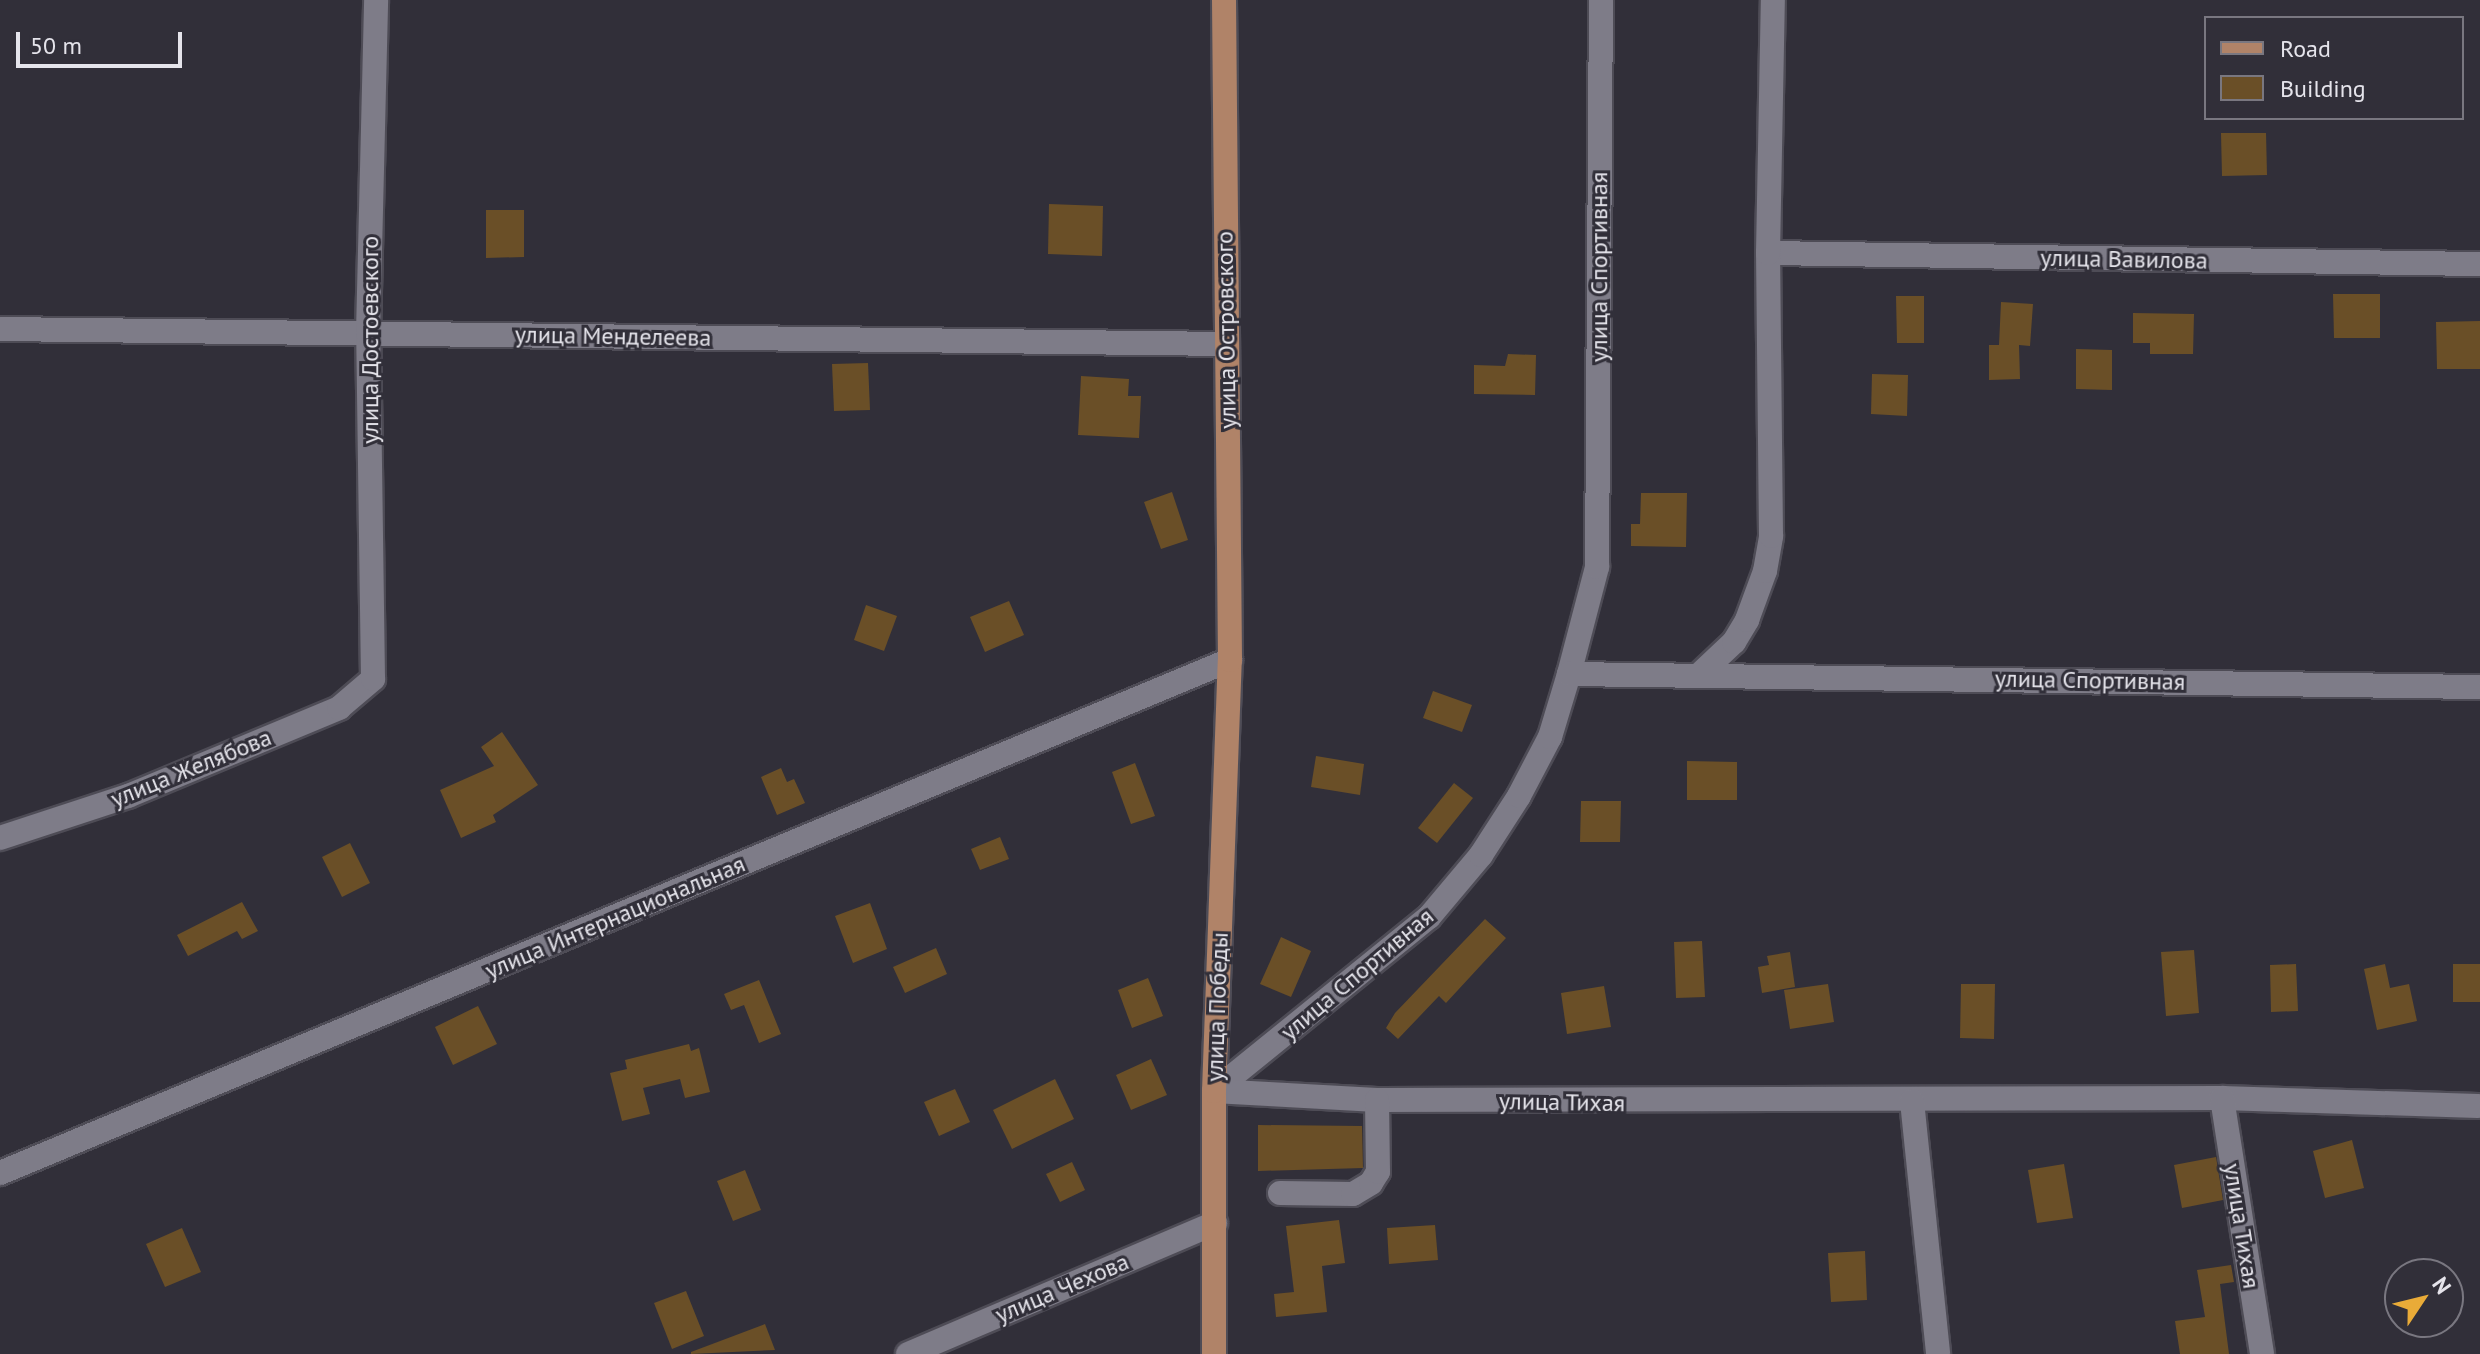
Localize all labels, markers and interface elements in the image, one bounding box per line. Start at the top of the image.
scale bar [20,16,186,66]
legend [2204,16,2464,120]
text: 50 m [30,30,82,61]
text: Road [2280,33,2331,64]
text: Building [2280,73,2366,104]
street label: улица Спортивная [1585,172,1613,362]
street label: улица Островского [1210,231,1242,429]
street label: улица Достоевского [356,236,384,444]
street label: улица Вавилова [2040,243,2208,275]
street label: улица Менделеева [515,320,711,352]
street label: улица Спортивная [1995,664,2185,696]
street label: улица Желябова [106,723,276,813]
street label: улица Интернациональная [481,849,749,985]
street label: улица Спортивная [1275,902,1439,1046]
street label: улица Победы [1200,932,1234,1082]
street label: улица Тихая [1498,1086,1626,1118]
street label: улица Тихая [2218,1161,2266,1291]
street label: улица Чехова [991,1247,1133,1329]
north arrow [2384,1258,2464,1338]
text: N [2426,1271,2458,1299]

